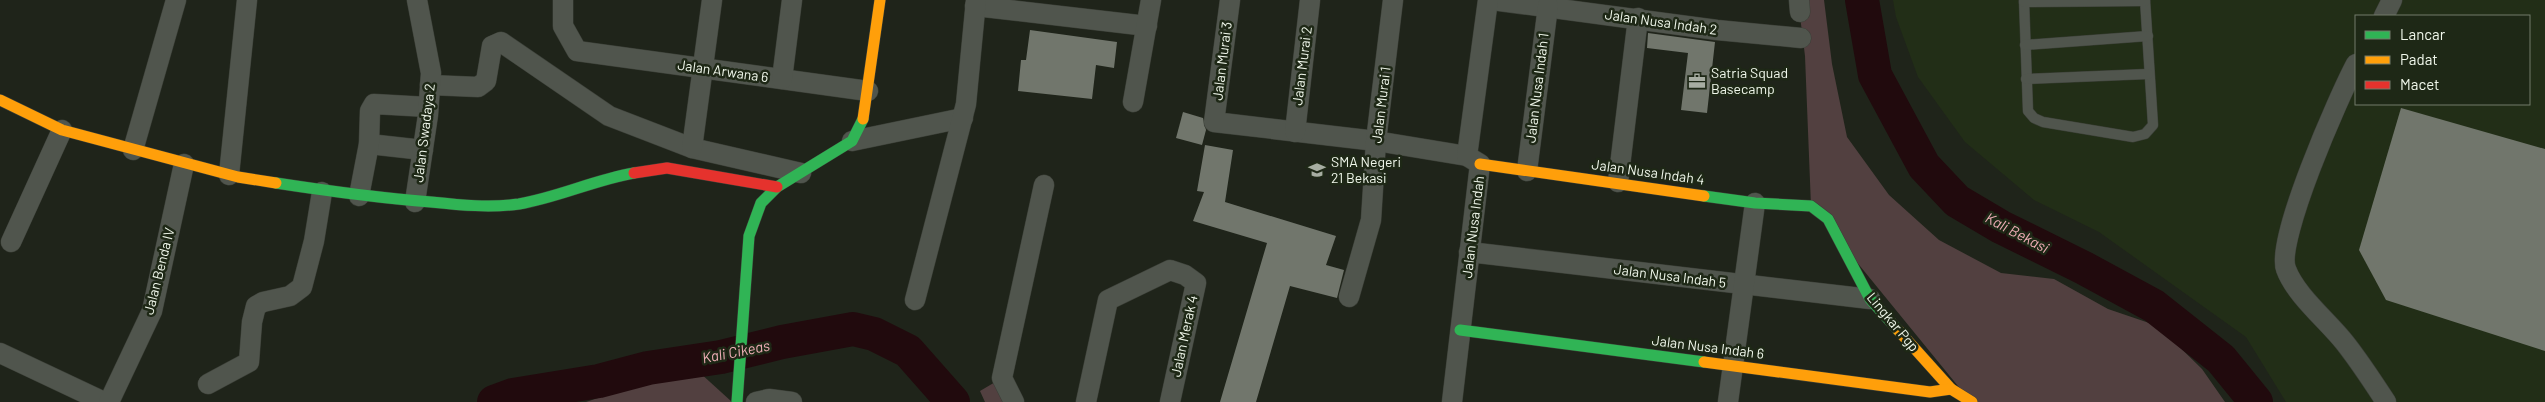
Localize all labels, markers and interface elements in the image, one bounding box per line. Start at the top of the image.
street label: Jalan Nusa Indah 2 [1604,5,1718,38]
legend [2355,15,2530,105]
street label: Jalan Murai 3 [1208,21,1235,101]
street label: Jalan Murai 2 [1288,25,1315,106]
text: Lancar [2400,25,2446,43]
street label: Jalan Nusa Indah 1 [1521,32,1552,144]
text: Padat [2400,50,2438,68]
street label: Jalan Arwana 6 [676,56,770,85]
place label: Satria Squad Basecamp [1711,64,1788,97]
street label: Jalan Murai 1 [1367,66,1394,144]
office icon: Satria Squad Basecamp [1687,71,1707,91]
text: Macet [2400,75,2440,93]
street label: Jalan Swadaya 2 [409,82,438,183]
place label: SMA Negeri 21 Bekasi [1331,153,1401,186]
street label: Jalan Nusa Indah 4 [1591,155,1705,188]
school or university icon: SMA Negeri 21 Bekasi [1307,160,1327,180]
street label: Jalan Nusa Indah [1458,175,1487,279]
water label: Kali Bekasi [1983,208,2052,256]
street label: Jalan Benda IV [139,226,178,316]
street label: Jalan Nusa Indah 5 [1613,260,1727,291]
street label: Lingkar Pgp [1864,289,1923,355]
street label: Jalan Merak 4 [1167,293,1200,378]
street label: Jalan Nusa Indah 6 [1651,331,1765,362]
water label: Kali Cikeas [700,336,771,366]

